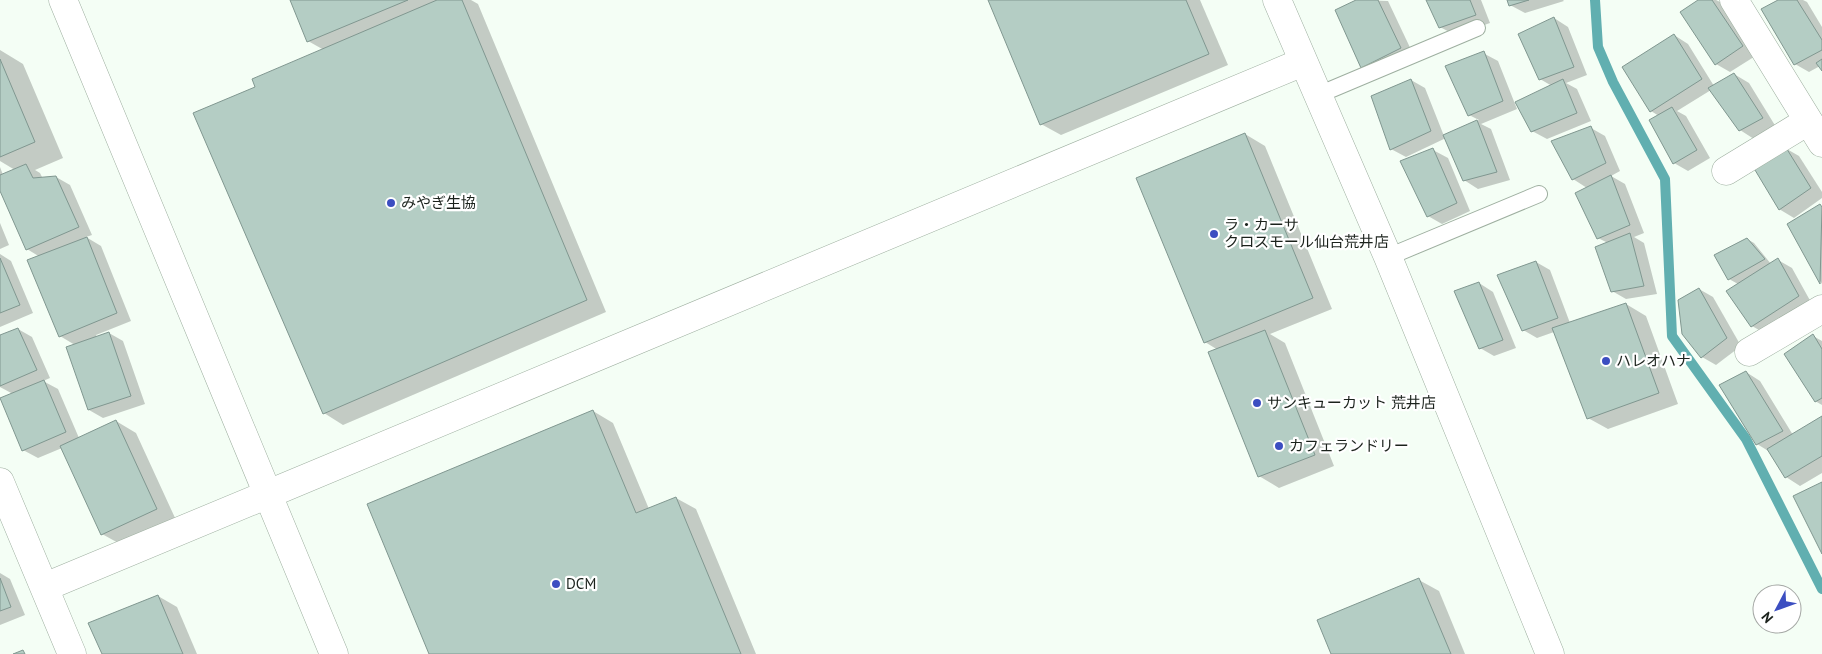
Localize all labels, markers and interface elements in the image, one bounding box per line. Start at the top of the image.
place label: みやぎ生協 [401,193,476,212]
marker: みやぎ生協 [385,197,397,209]
place label: ラ・カーサ クロスモール仙台荒井店 [1224,215,1389,251]
marker: ラ・カーサ クロスモール仙台荒井店 [1208,228,1220,240]
place label: ハレオハナ [1616,351,1691,370]
marker: ハレオハナ [1600,355,1612,367]
place label: サンキューカット 荒井店 [1267,393,1436,412]
marker: サンキューカット 荒井店 [1251,397,1263,409]
place label: カフェランドリー [1289,436,1409,455]
marker: カフェランドリー [1273,440,1285,452]
place label: DCM [566,574,596,593]
marker: DCM [550,578,562,590]
north arrow [1752,584,1802,634]
text: N [1757,608,1777,627]

